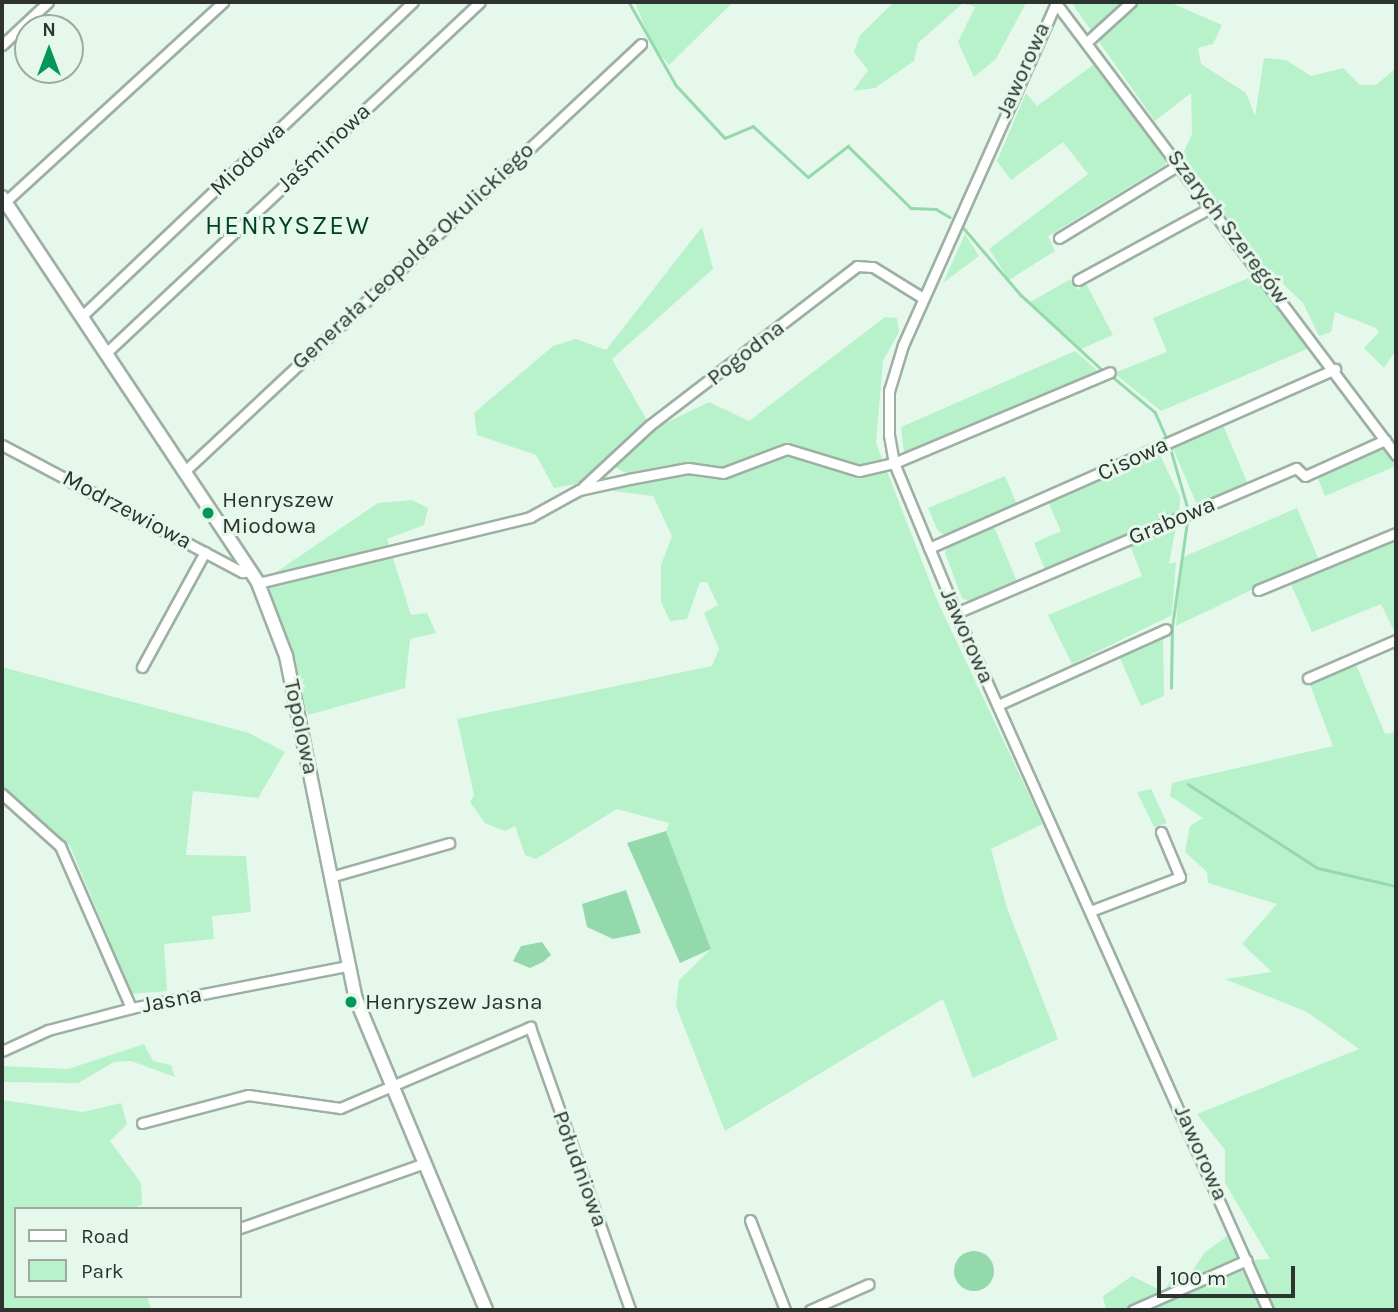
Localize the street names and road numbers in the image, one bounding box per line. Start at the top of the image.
street label: Jaworowa [990,18,1056,122]
street label: Jaśminowa [271,98,377,198]
street label: Miodowa [204,116,292,202]
street label: Generała Leopolda Okulickiego [286,136,540,376]
street label: Szarych Szeregów [1161,144,1295,310]
street label: Pogodna [702,314,790,392]
street label: Cisowa [1093,431,1173,487]
street label: Modrzewiowa [58,464,196,556]
street label: Grabowa [1125,490,1219,552]
street label: Jaworowa [934,584,1000,688]
street label: Topolowa [277,677,325,777]
street label: Jasna [140,981,204,1019]
street label: Jaworowa [1168,1101,1234,1205]
street label: Południowa [546,1107,614,1231]

